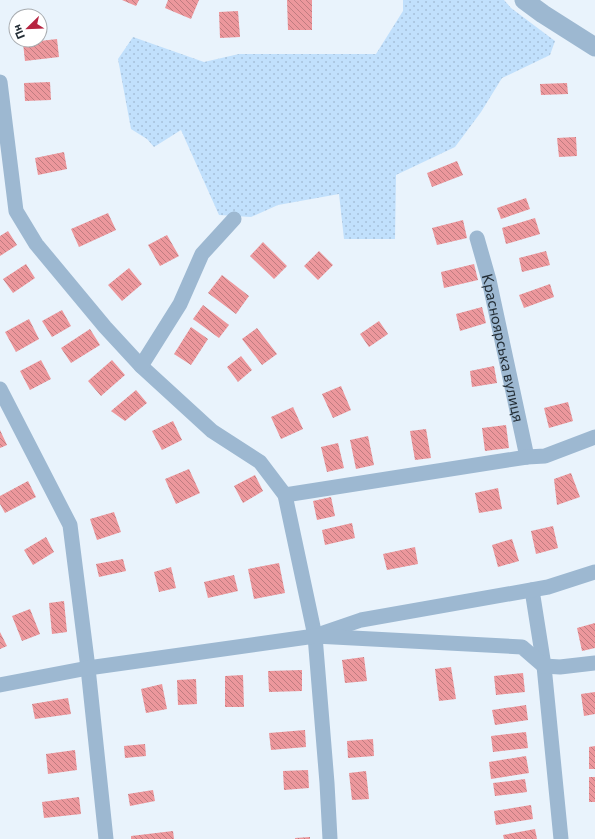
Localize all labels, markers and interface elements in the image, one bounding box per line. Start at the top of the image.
north arrow [8,8,48,48]
text: Пн [10,23,27,41]
street label: Красноярська вулиця [479,272,528,424]

